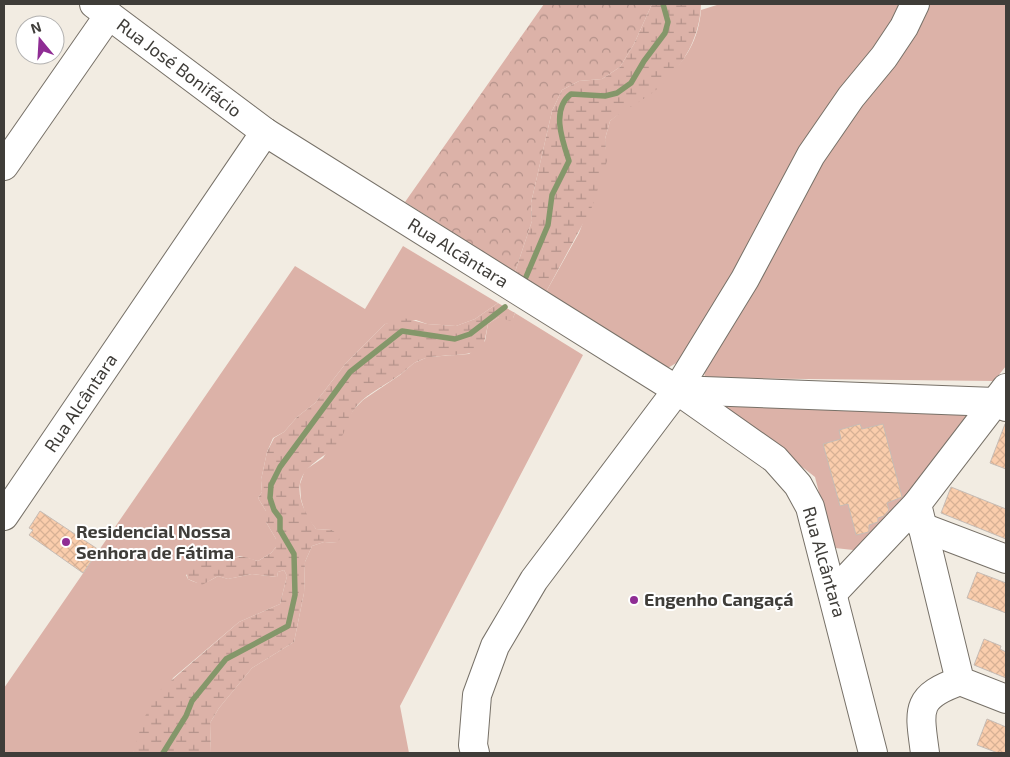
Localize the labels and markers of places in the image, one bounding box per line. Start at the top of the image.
place label: Residencial Nossa Senhora de Fátima [76,520,234,563]
marker: Residencial Nossa Senhora de Fátima [60,536,72,548]
place label: Engenho Cangaçá [644,588,794,611]
marker: Engenho Cangaçá [628,594,640,606]

